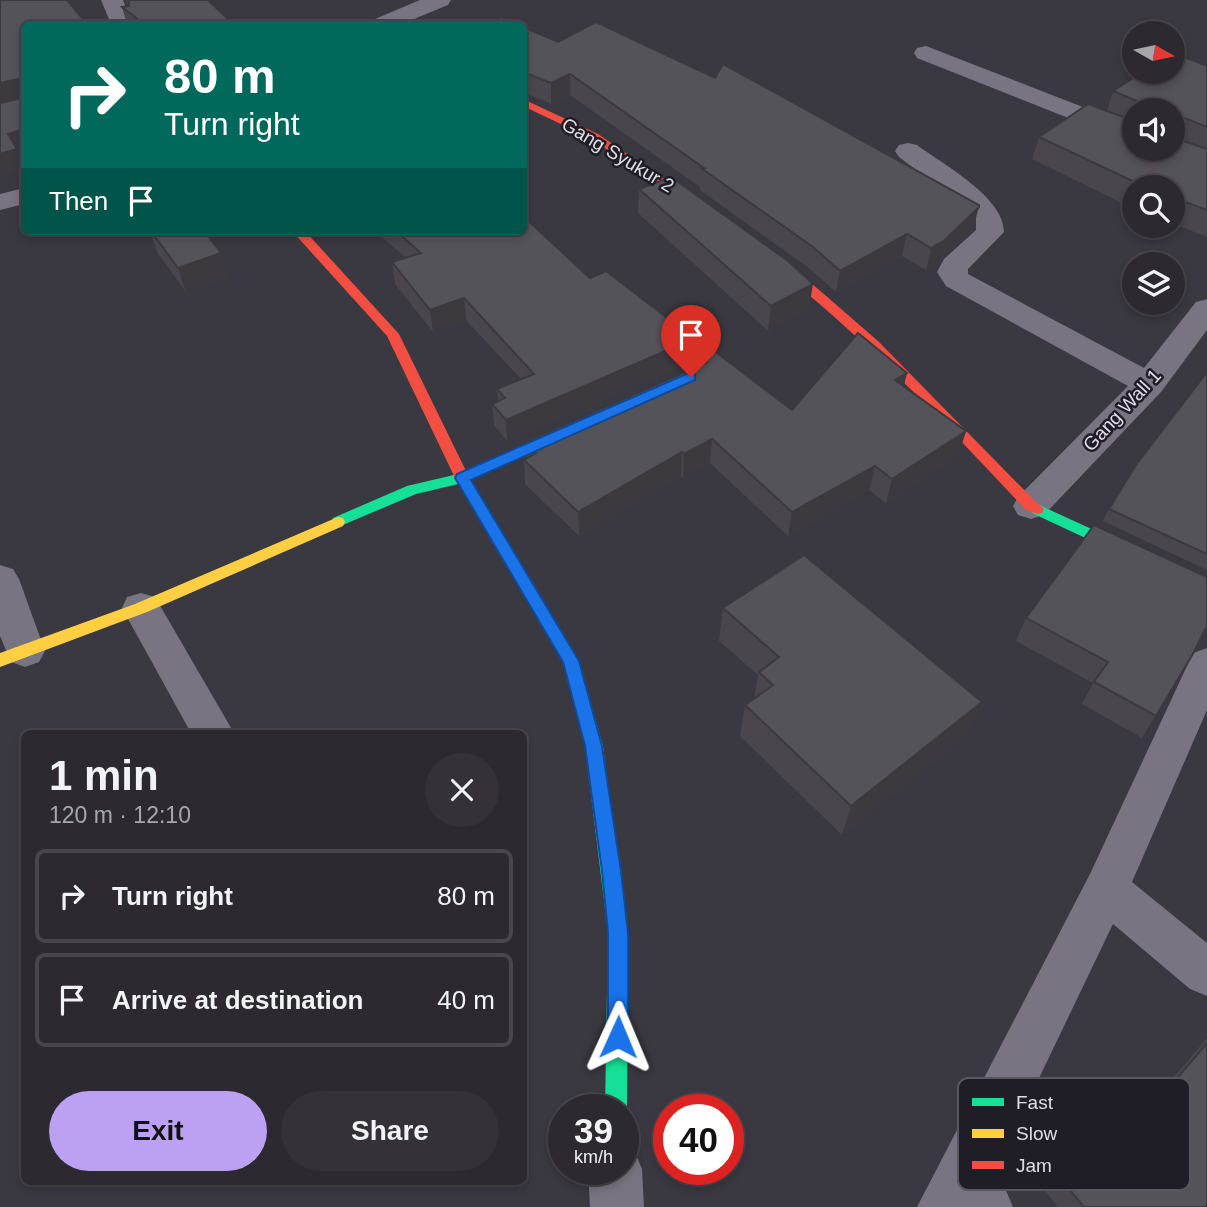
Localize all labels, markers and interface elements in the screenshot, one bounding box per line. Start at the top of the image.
north arrow [1122,21,1185,84]
map controls [1122,21,1185,315]
icon: right [49,49,140,140]
text: 80 m [164,49,276,103]
button: sound [1122,98,1185,161]
text: Turn right [164,106,300,142]
street label: Gang Syukur 2 [558,113,678,197]
button: search [1122,175,1185,238]
icon: arrive [122,182,160,220]
text: Then [49,186,108,216]
button: layers [1122,252,1185,315]
pin [661,305,721,377]
icon: arrive [672,316,710,354]
street label: Gang Wall 1 [1079,365,1165,455]
text: 1 min [49,752,159,799]
button: close [425,753,499,827]
text: 120 m · 12:10 [49,802,191,828]
icon: right [53,877,91,915]
text: Turn right [112,881,233,911]
text: 80 m [437,881,495,911]
icon: arrive [53,981,91,1019]
text: Arrive at destination [112,985,363,1015]
text: 40 m [437,985,495,1015]
position arrow [581,1000,655,1074]
legend [958,1078,1190,1190]
button: Exit [49,1091,267,1171]
button: Share [281,1091,499,1171]
text: Fast [1016,1092,1054,1113]
speed limit sign: 40 [653,1094,744,1185]
text: 39 [574,1111,613,1150]
text: Slow [1016,1123,1057,1144]
text: km/h [574,1147,613,1167]
text: Jam [1016,1155,1052,1176]

